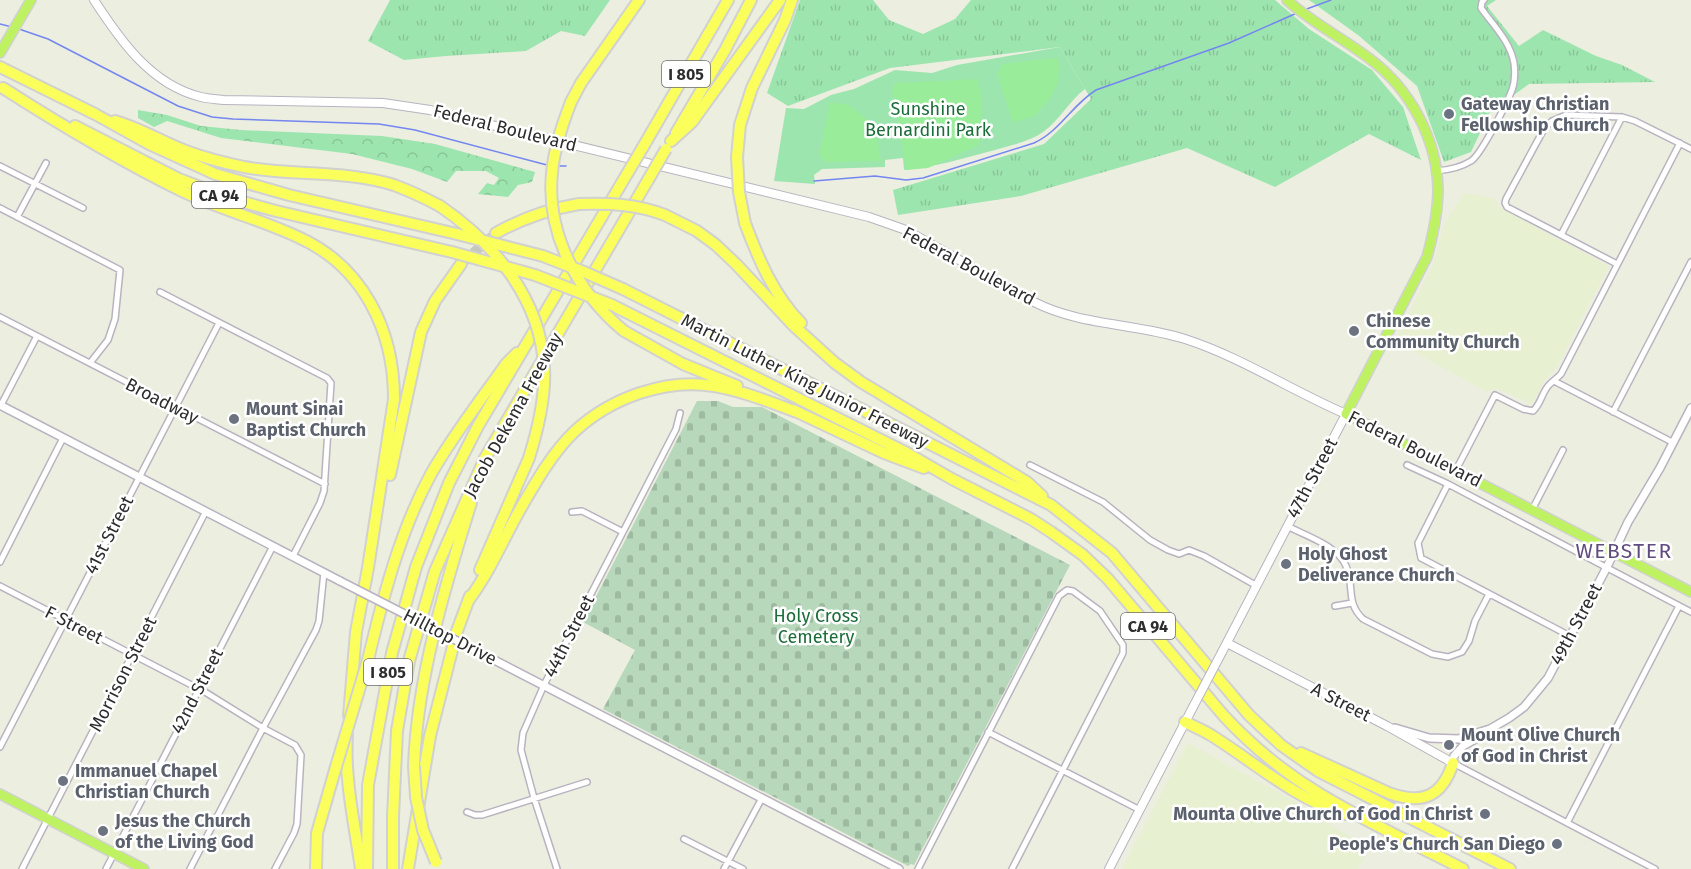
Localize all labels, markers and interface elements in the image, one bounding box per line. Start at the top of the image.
road number: I 805 [662,61,710,87]
place label: Gateway Christian Fellowship Church [1461,93,1609,136]
park label: Sunshine Bernardini Park [865,98,992,141]
street label: Federal Boulevard [431,100,579,156]
marker: Gateway Christian Fellowship Church [1442,107,1456,121]
road number: CA 94 [192,182,246,208]
street label: Federal Boulevard [899,222,1039,310]
street label: Martin Luther King Junior Freeway [678,309,933,453]
place label: Chinese Community Church [1366,310,1520,353]
marker: Chinese Community Church [1347,324,1361,338]
street label: Jacob Dekema Freeway [459,329,568,501]
street label: Broadway [122,373,202,429]
place label: Mount Sinai Baptist Church [246,398,366,441]
street label: Federal Boulevard [1345,406,1485,492]
marker: Mount Sinai Baptist Church [227,412,241,426]
street label: 47th Street [1282,434,1343,522]
street label: 41st Street [80,492,138,578]
district label: WEBSTER [1575,538,1673,564]
place label: Holy Ghost Deliverance Church [1298,543,1455,586]
marker: Holy Ghost Deliverance Church [1279,557,1293,571]
street label: 49th Street [1545,579,1607,669]
street label: 44th Street [539,591,599,681]
street label: F Street [41,601,107,649]
street label: Hilltop Drive [399,604,501,670]
park label: Holy Cross Cemetery [774,605,858,648]
street label: Morrison Street [84,612,162,735]
road number: CA 94 [1121,613,1175,639]
street label: 42nd Street [166,644,228,737]
road number: I 805 [364,659,412,685]
street label: A Street [1308,678,1375,727]
place label: Mount Olive Church of God in Christ [1461,724,1620,767]
marker: Mount Olive Church of God in Christ [1442,738,1456,752]
place label: Immanuel Chapel Christian Church [75,760,218,803]
marker: Immanuel Chapel Christian Church [56,774,70,788]
place label: Mounta Olive Church of God in Christ [1173,803,1474,825]
marker: Mounta Olive Church of God in Christ [1478,807,1492,821]
place label: Jesus the Church of the Living God [114,810,254,853]
marker: Jesus the Church of the Living God [96,824,110,838]
place label: People's Church San Diego [1329,833,1545,855]
marker: People's Church San Diego [1550,837,1564,851]

